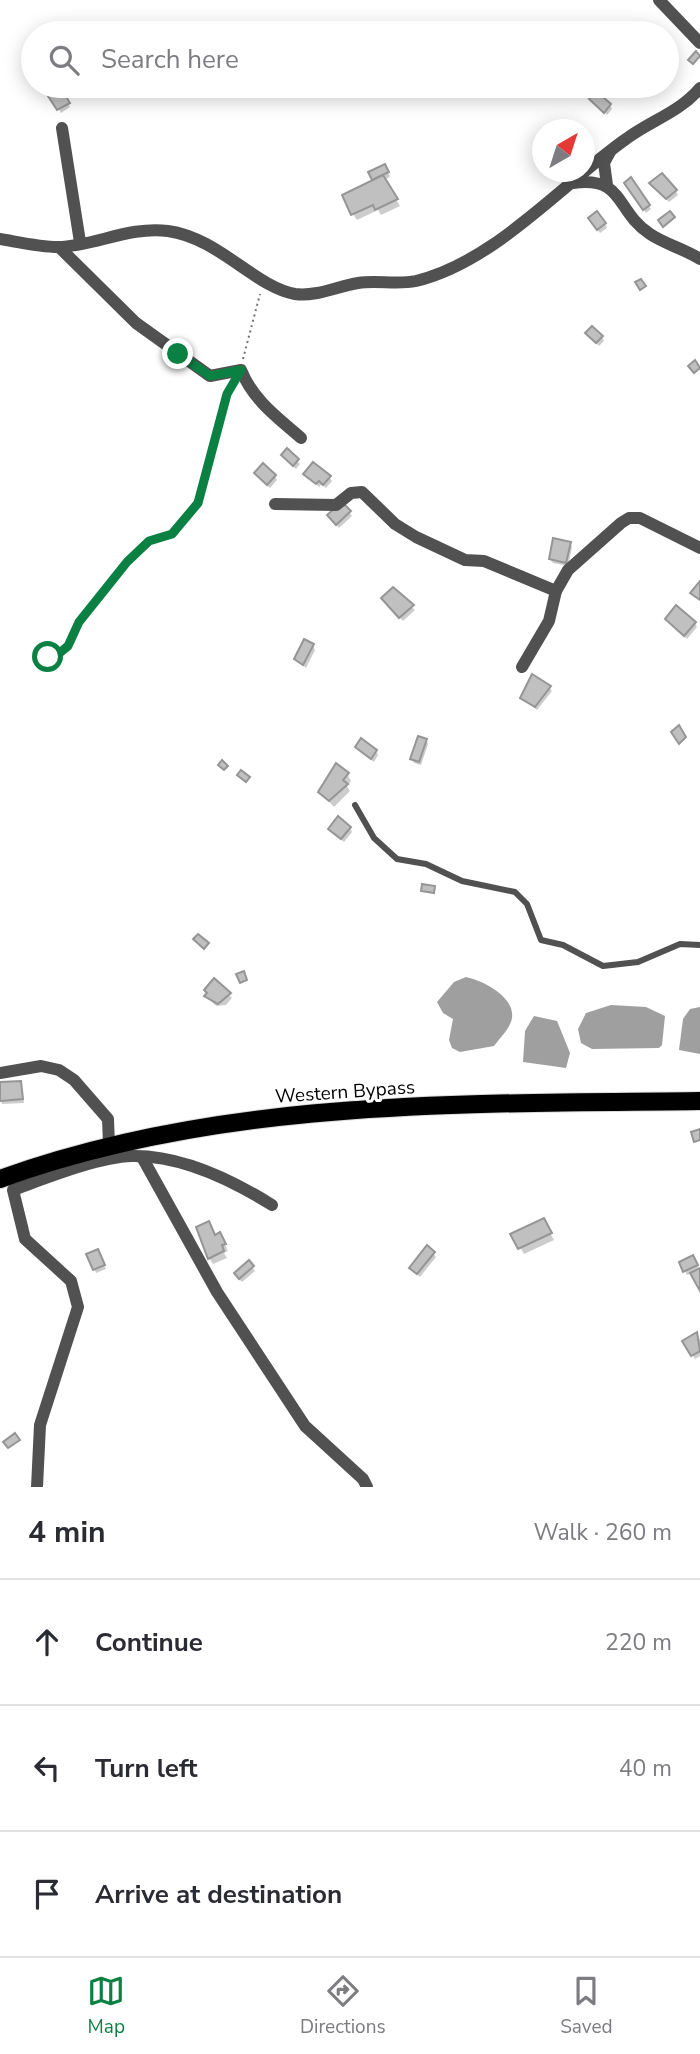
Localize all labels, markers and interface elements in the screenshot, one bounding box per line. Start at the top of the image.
search box [21,21,679,98]
icon: search [45,41,83,79]
text: Search here [101,42,239,77]
north arrow [532,119,595,182]
route end [162,338,193,369]
route start [32,641,63,672]
street label: Western Bypass [274,1074,416,1110]
text: 4 min [28,1512,106,1553]
text: Walk · 260 m [533,1517,672,1548]
icon: ahead [28,1623,66,1661]
text: Continue [95,1625,203,1660]
text: 220 m [605,1627,672,1658]
icon: left [28,1749,66,1787]
text: Turn left [95,1751,198,1786]
text: 40 m [619,1753,672,1784]
icon: arrive [28,1875,66,1913]
text: Arrive at destination [95,1877,342,1912]
tab: Map [87,1972,125,2040]
tab: Directions [300,1972,386,2040]
tab: Saved [560,1972,613,2040]

